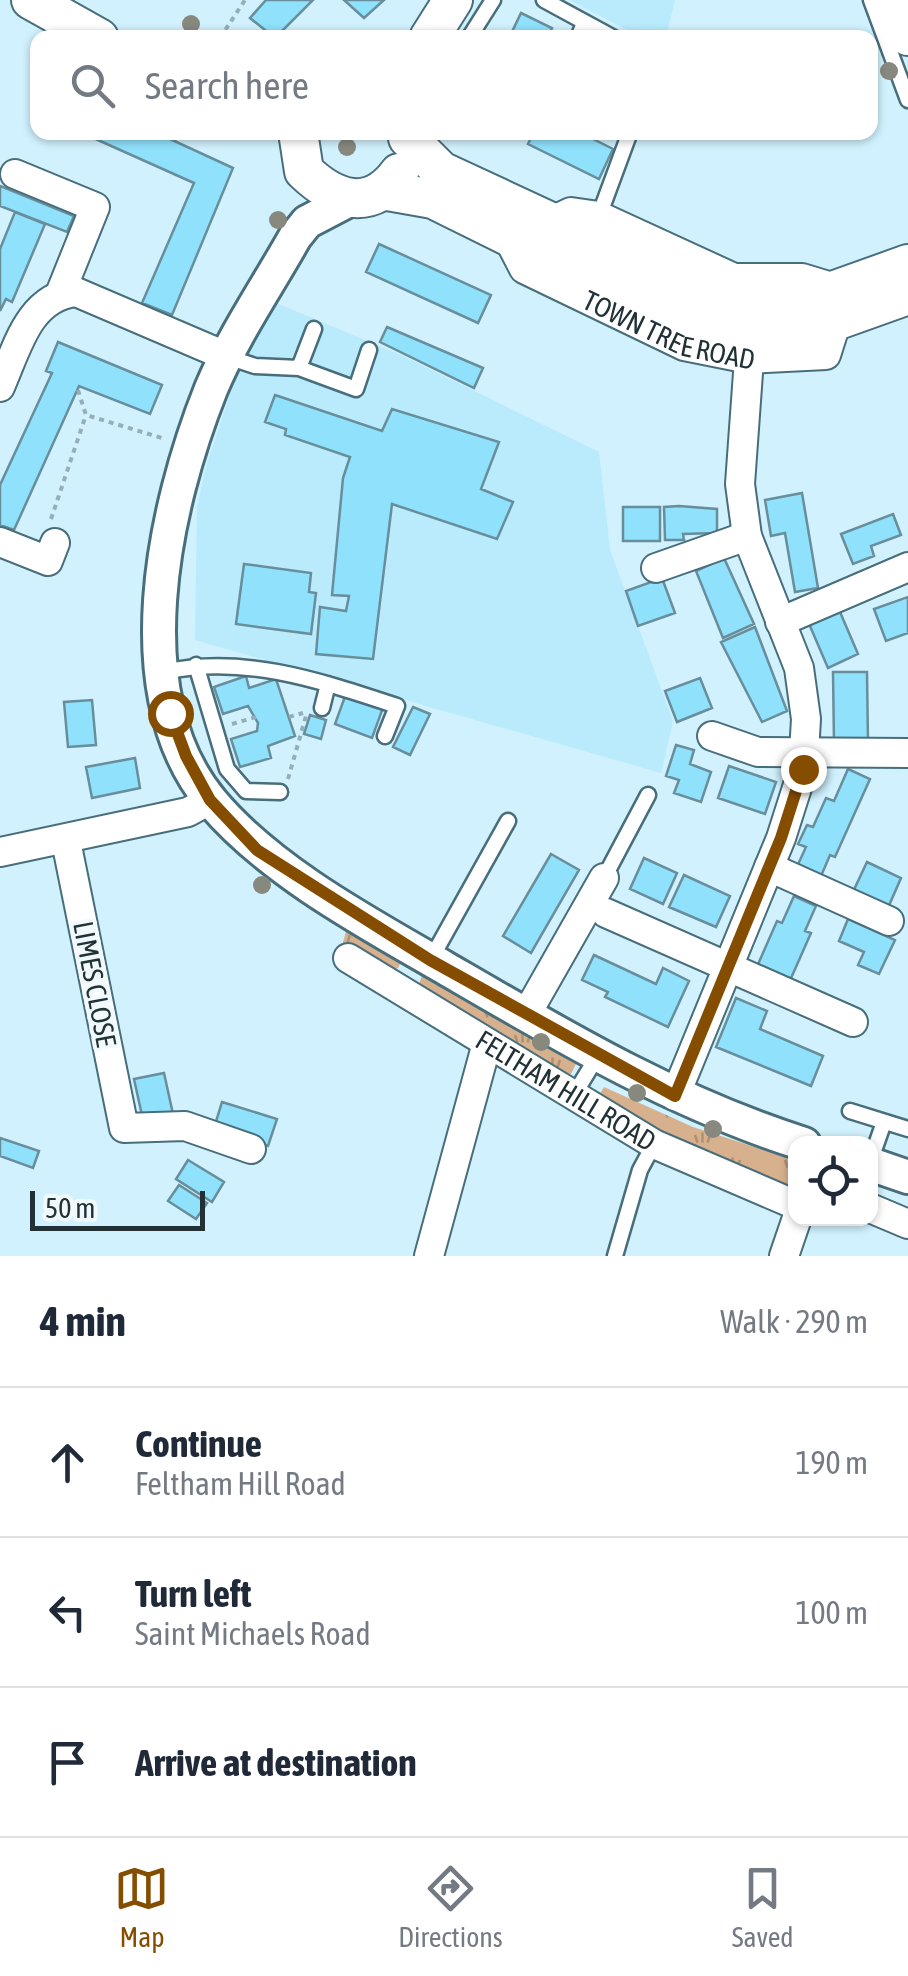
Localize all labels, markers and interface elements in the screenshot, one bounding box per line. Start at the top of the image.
search box [30,30,878,140]
icon: search [65,58,120,113]
text: Search here [145,64,309,107]
street label: TOWN TREE ROAD [578,284,758,376]
route start [148,691,194,737]
route end [781,747,827,793]
street label: LIMES CLOSE [67,919,123,1050]
street label: FELTHAM HILL ROAD [470,1024,662,1157]
map controls [788,1136,878,1226]
button: locate [788,1136,878,1226]
scale bar [30,1186,205,1230]
text: 50 m [45,1192,95,1224]
text: 4 min [40,1297,126,1345]
text: Walk · 290 m [720,1303,868,1340]
text: Continue [135,1422,262,1465]
icon: ahead [40,1435,95,1490]
text: 190 m [795,1444,868,1481]
text: Feltham Hill Road [135,1465,346,1502]
text: Turn left [135,1572,251,1615]
icon: left [40,1585,95,1640]
text: 100 m [795,1594,868,1631]
text: Saint Michaels Road [135,1615,371,1652]
icon: arrive [40,1735,95,1790]
text: Arrive at destination [135,1741,417,1784]
tab: Map [114,1861,169,1953]
tab: Directions [398,1861,503,1953]
tab: Saved [732,1861,794,1953]

